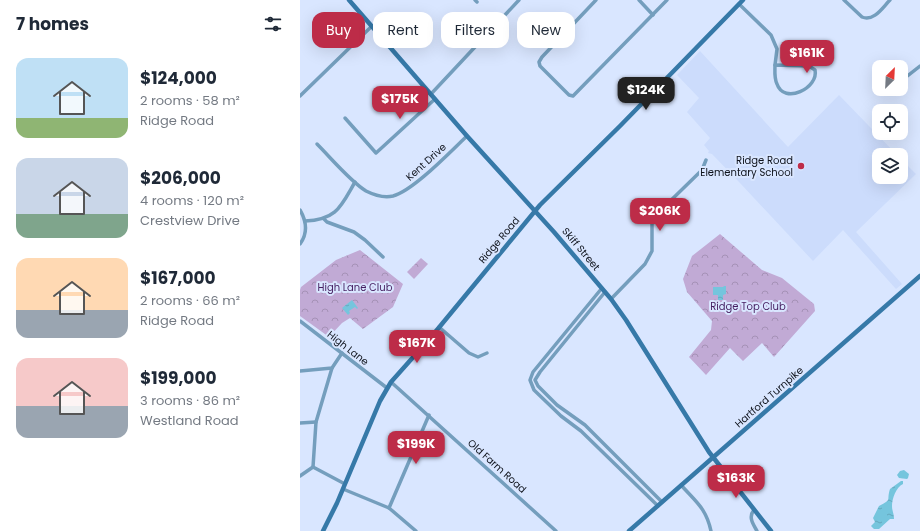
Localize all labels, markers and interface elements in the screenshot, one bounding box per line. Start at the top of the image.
text: 7 homes [16,12,89,36]
chip: Buy [312,12,365,48]
chip: Rent [373,12,433,48]
chip: Filters [441,12,509,48]
chip: New [517,12,575,48]
icon: filters [262,13,284,35]
pin: $161K [779,40,835,74]
text: $161K [789,43,825,62]
north arrow [872,60,908,96]
map controls [872,60,908,184]
text: $124,000 [140,66,217,90]
icon: home [48,74,96,122]
pin: $124K [618,77,674,111]
text: $124K [627,80,665,99]
pin: $175K [372,86,428,120]
text: $175K [381,89,419,108]
text: 2 rooms · 58 m² [140,91,240,110]
button: locate [872,104,908,140]
text: Ridge Road [140,111,214,130]
street label: Kent Drive [402,140,450,184]
button: layers [872,148,908,184]
place label: Ridge Road Elementary School [700,153,793,180]
marker: Ridge Road Elementary School [796,161,806,171]
text: $206,000 [140,166,221,190]
icon: home [48,174,96,222]
text: 4 rooms · 120 m² [140,191,244,210]
pin: $206K [632,198,688,232]
text: $206K [639,201,681,220]
text: Crestview Drive [140,211,240,230]
street label: Ridge Road [475,213,523,267]
street label: Skiff Street [559,224,604,274]
text: $167,000 [140,266,216,290]
icon: home [48,274,96,322]
park label: High Lane Club [318,280,393,295]
text: 2 rooms · 66 m² [140,291,240,310]
park label: Ridge Top Club [710,299,786,314]
text: Ridge Road [140,311,214,330]
street label: High Lane [324,327,372,369]
pin: $167K [389,330,445,364]
text: $167K [398,333,436,352]
street label: Hartford Turnpike [731,363,807,431]
text: $199,000 [140,366,217,390]
icon: home [48,374,96,422]
text: 3 rooms · 86 m² [140,391,240,410]
text: Westland Road [140,411,239,430]
pin: $199K [388,431,444,465]
text: $199K [397,434,435,453]
street label: Old Farm Road [464,436,530,496]
pin: $163K [708,465,764,499]
text: $163K [717,468,755,487]

